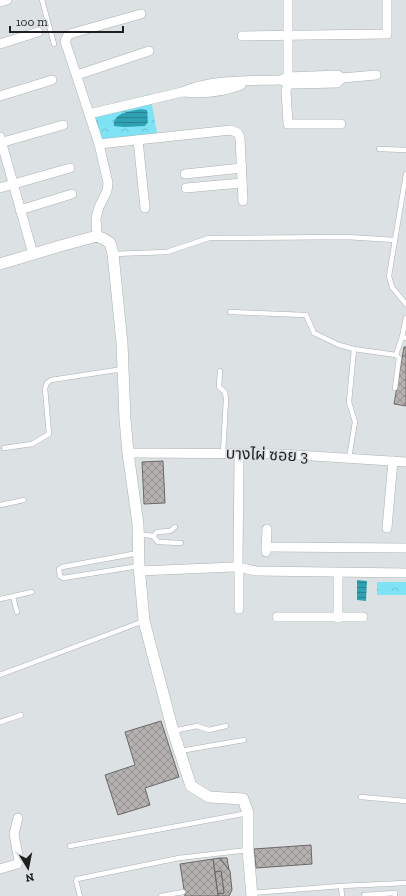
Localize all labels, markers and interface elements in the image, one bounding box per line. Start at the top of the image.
scale bar [10,8,123,34]
text: 100 m [16,15,48,29]
street label: บางไผ่ ซอย 3 [225,444,309,465]
north arrow [8,848,48,888]
text: N [24,870,35,885]

